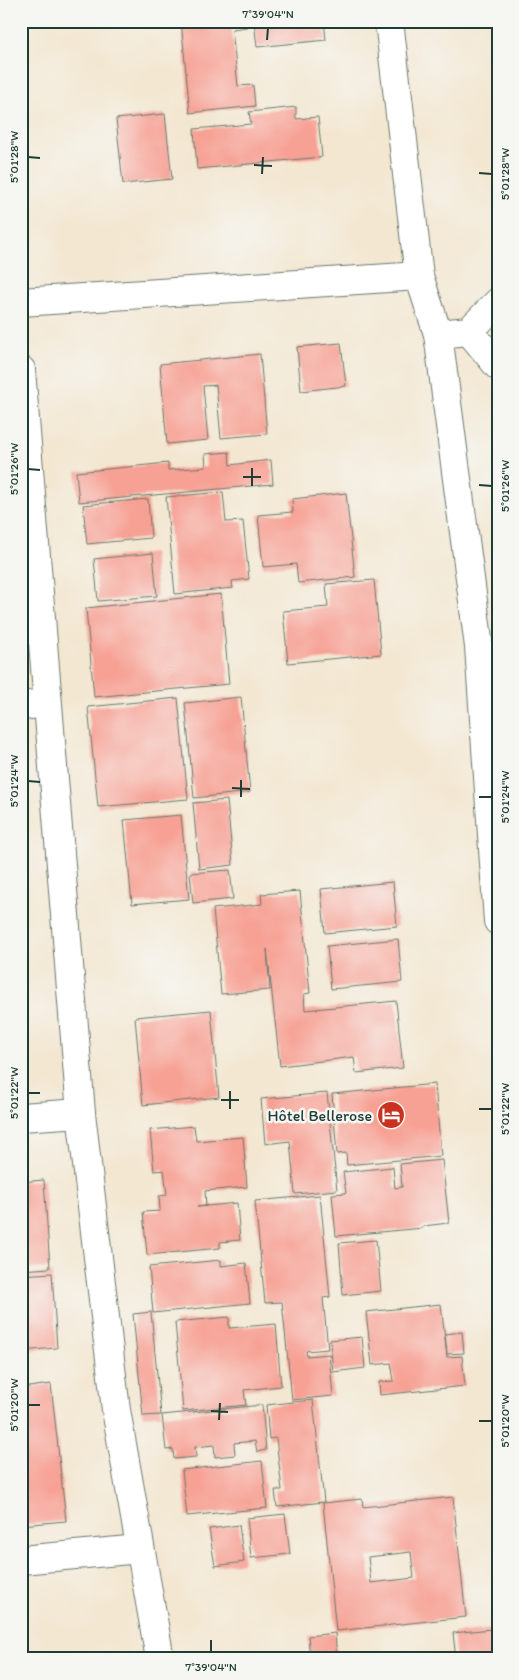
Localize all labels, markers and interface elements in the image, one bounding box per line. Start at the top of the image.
text: 7°39'04"N [242,7,294,21]
text: 5°01'28"W [7,131,21,183]
text: 5°01'28"W [498,148,512,200]
text: 5°01'26"W [7,443,21,495]
text: 5°01'26"W [498,460,512,512]
text: 5°01'24"W [7,754,21,808]
text: 5°01'24"W [498,770,512,824]
text: 5°01'22"W [7,1067,21,1119]
text: 5°01'22"W [498,1083,512,1135]
hotel icon: Hôtel Bellerose [376,1100,406,1130]
place label: Hôtel Bellerose [268,1106,372,1125]
text: 5°01'20"W [7,1378,21,1432]
text: 5°01'20"W [498,1394,512,1448]
text: 7°39'04"N [185,1660,237,1674]

